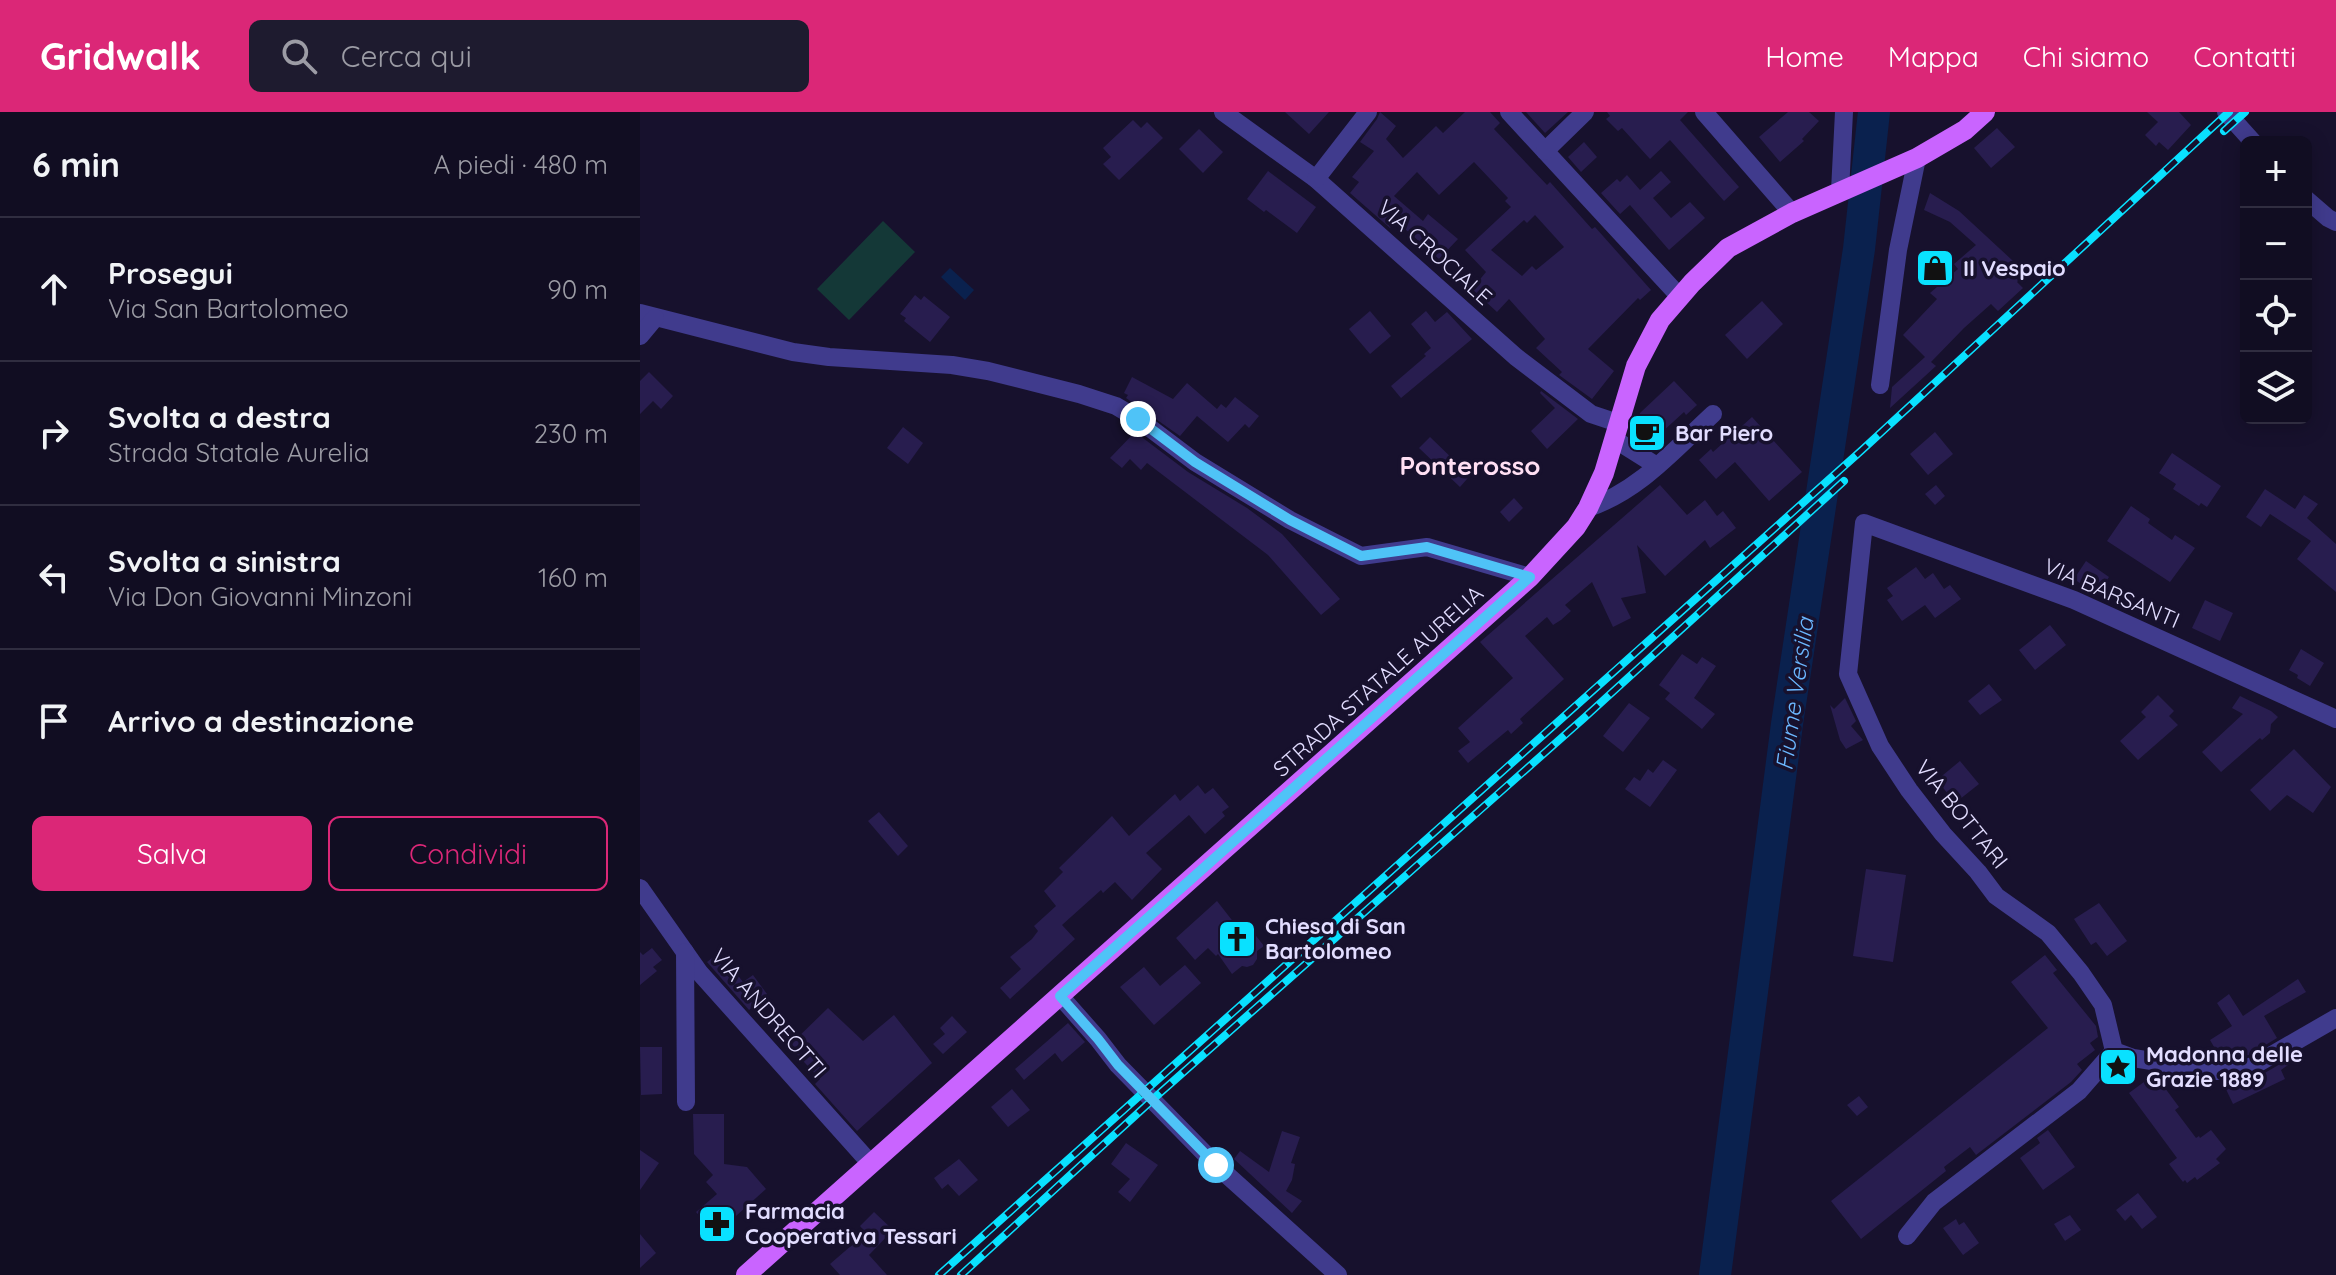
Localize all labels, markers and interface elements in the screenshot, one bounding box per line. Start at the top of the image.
search box [249,20,809,92]
text: Gridwalk [40,32,201,80]
icon: search [277,34,321,78]
text: Cerca qui [341,37,472,75]
text: Home [1765,39,1844,74]
text: Mappa [1888,39,1979,74]
text: Chi siamo [2023,39,2149,74]
text: Contatti [2193,39,2296,74]
map controls [2240,136,2312,424]
button: + [2240,136,2312,208]
text: 6 min [32,143,120,186]
text: A piedi · 480 m [433,148,608,181]
street label: VIA CROCIALE [1372,193,1498,311]
button: − [2240,208,2312,280]
shop icon: Il Vespaio [1914,247,1956,289]
text: Prosegui [108,254,233,292]
place label: Il Vespaio [1963,254,2066,282]
icon: ahead [32,267,76,311]
text: 90 m [547,273,608,306]
button: locate [2240,280,2312,352]
text: Via San Bartolomeo [108,292,349,325]
button: layers [2240,352,2312,424]
text: Svolta a destra [108,398,331,436]
route end [1120,401,1156,437]
icon: right [32,411,76,455]
cafe icon: Bar Piero [1626,412,1668,454]
text: 230 m [534,417,608,450]
place label: Bar Piero [1675,419,1773,447]
text: Strada Statale Aurelia [108,436,370,469]
district label: Ponterosso [1399,449,1541,482]
text: Svolta a sinistra [108,542,341,580]
street label: VIA BARSANTI [2040,552,2184,634]
icon: left [32,555,76,599]
text: 160 m [538,561,608,594]
street label: STRADA STATALE AURELIA [1267,579,1489,783]
text: Via Don Giovanni Minzoni [108,580,412,613]
water label: Fiume Versilia [1768,614,1820,772]
icon: arrive [32,699,76,743]
text: Arrivo a destinazione [108,702,414,740]
street label: VIA BOTTARI [1910,754,2014,874]
button: Salva [32,816,312,891]
button: Condividi [328,816,608,891]
place label: Chiesa di San Bartolomeo [1265,912,1406,965]
church icon: Chiesa di San Bartolomeo [1216,918,1258,960]
street label: VIA ANDREOTTI [705,942,833,1084]
place label: Madonna delle Grazie 1889 [2146,1040,2303,1093]
place icon: Madonna delle Grazie 1889 [2097,1046,2139,1088]
route start [1198,1147,1234,1183]
place label: Farmacia Cooperativa Tessari [745,1197,957,1250]
pharmacy icon: Farmacia Cooperativa Tessari [696,1203,738,1245]

